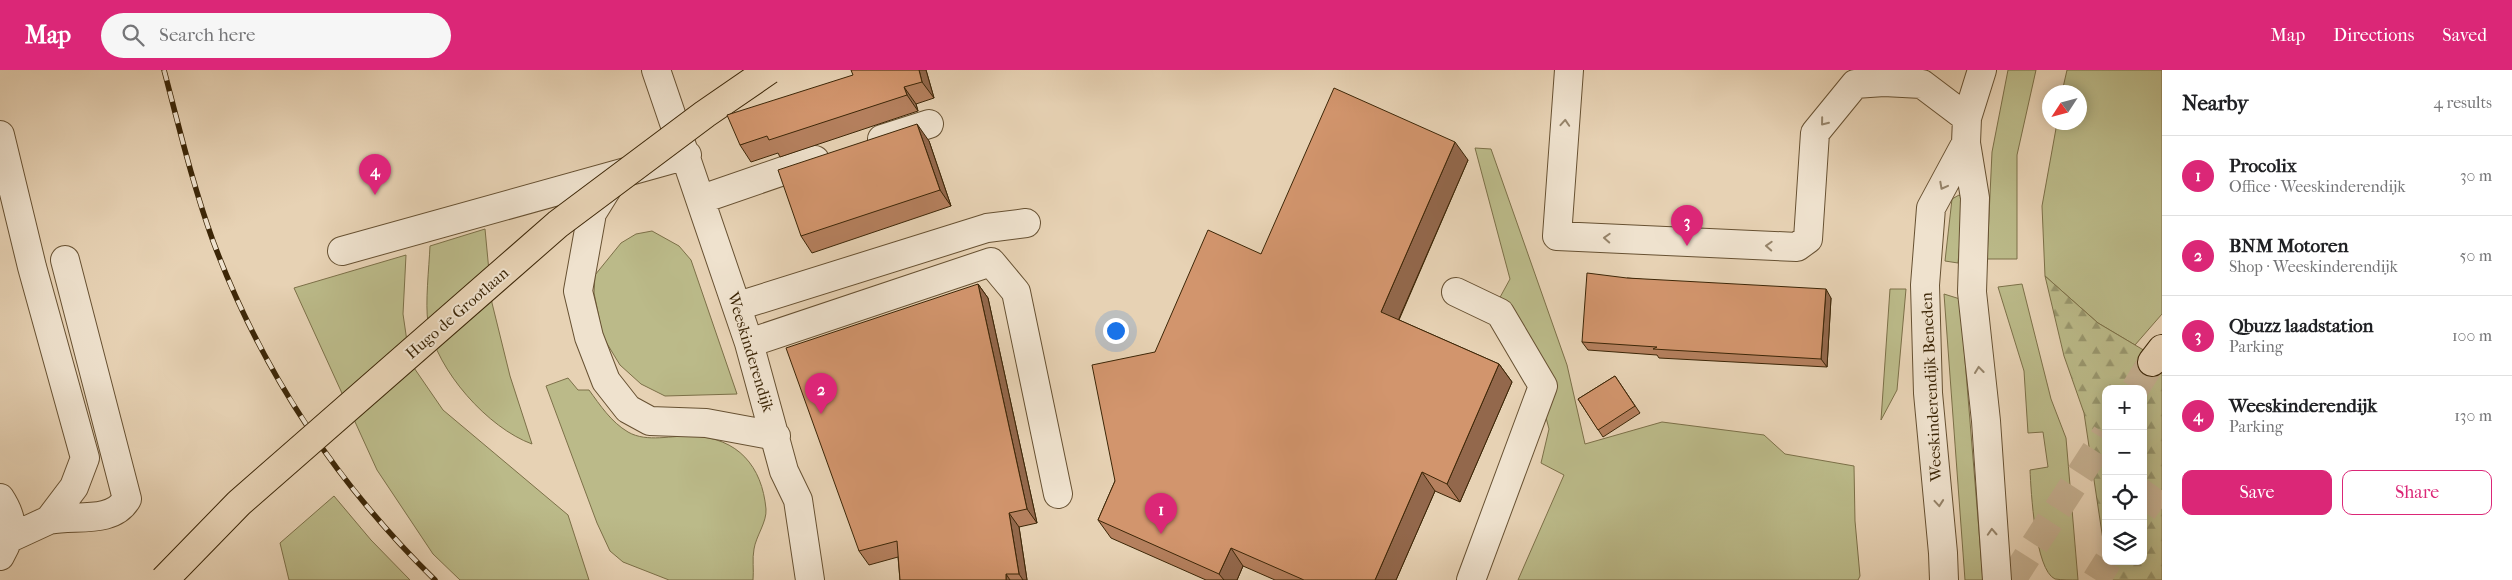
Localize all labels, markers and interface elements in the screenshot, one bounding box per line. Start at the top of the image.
search box [101,13,451,58]
text: Map [25,21,71,49]
icon: search [119,21,147,49]
text: Search here [159,24,255,46]
text: Map [2271,25,2305,46]
text: Directions [2333,25,2414,46]
text: Saved [2442,25,2487,46]
north arrow [2042,85,2087,130]
text: Nearby [2182,91,2248,115]
text: 4 results [2434,93,2492,112]
one-way arrow [1822,116,1830,125]
one-way arrow [1559,119,1570,127]
pin: 4 [359,154,391,195]
text: Procolix [2229,155,2297,177]
text: 1 [2195,166,2201,185]
text: 30 m [2460,166,2492,185]
text: Office · Weeskinderendijk [2229,177,2405,196]
one-way arrow [1939,181,1949,190]
pin: 3 [1671,205,1703,246]
one-way arrow [1602,233,1610,243]
text: BNM Motoren [2229,235,2349,257]
one-way arrow [1765,240,1773,251]
text: 2 [2194,246,2202,265]
text: 50 m [2460,246,2492,265]
text: Shop · Weeskinderendijk [2229,257,2398,276]
street label: Hugo de Grootlaan [402,263,513,363]
street label: Weeskinderendijk [723,289,779,415]
street label: Weeskinderendijk Beneden [1917,291,1945,483]
text: Qbuzz laadstation [2229,315,2374,337]
your location [1103,318,1129,344]
text: 3 [2195,326,2201,345]
text: 100 m [2452,326,2492,345]
text: Parking [2229,337,2283,356]
one-way arrow [1974,365,1985,373]
pin: 2 [805,373,837,414]
map controls [2102,385,2147,565]
button: + [2102,385,2147,430]
text: Weeskinderendijk [2229,395,2377,417]
text: 4 [2193,406,2203,425]
text: 130 m [2454,406,2492,425]
text: Parking [2229,417,2283,436]
button: − [2102,430,2147,475]
button: Save [2182,470,2332,515]
button: Share [2342,470,2492,515]
button: locate [2102,475,2147,520]
pin: 1 [1145,493,1177,534]
one-way arrow [1933,499,1944,507]
button: layers [2102,520,2147,565]
one-way arrow [1986,527,1997,535]

